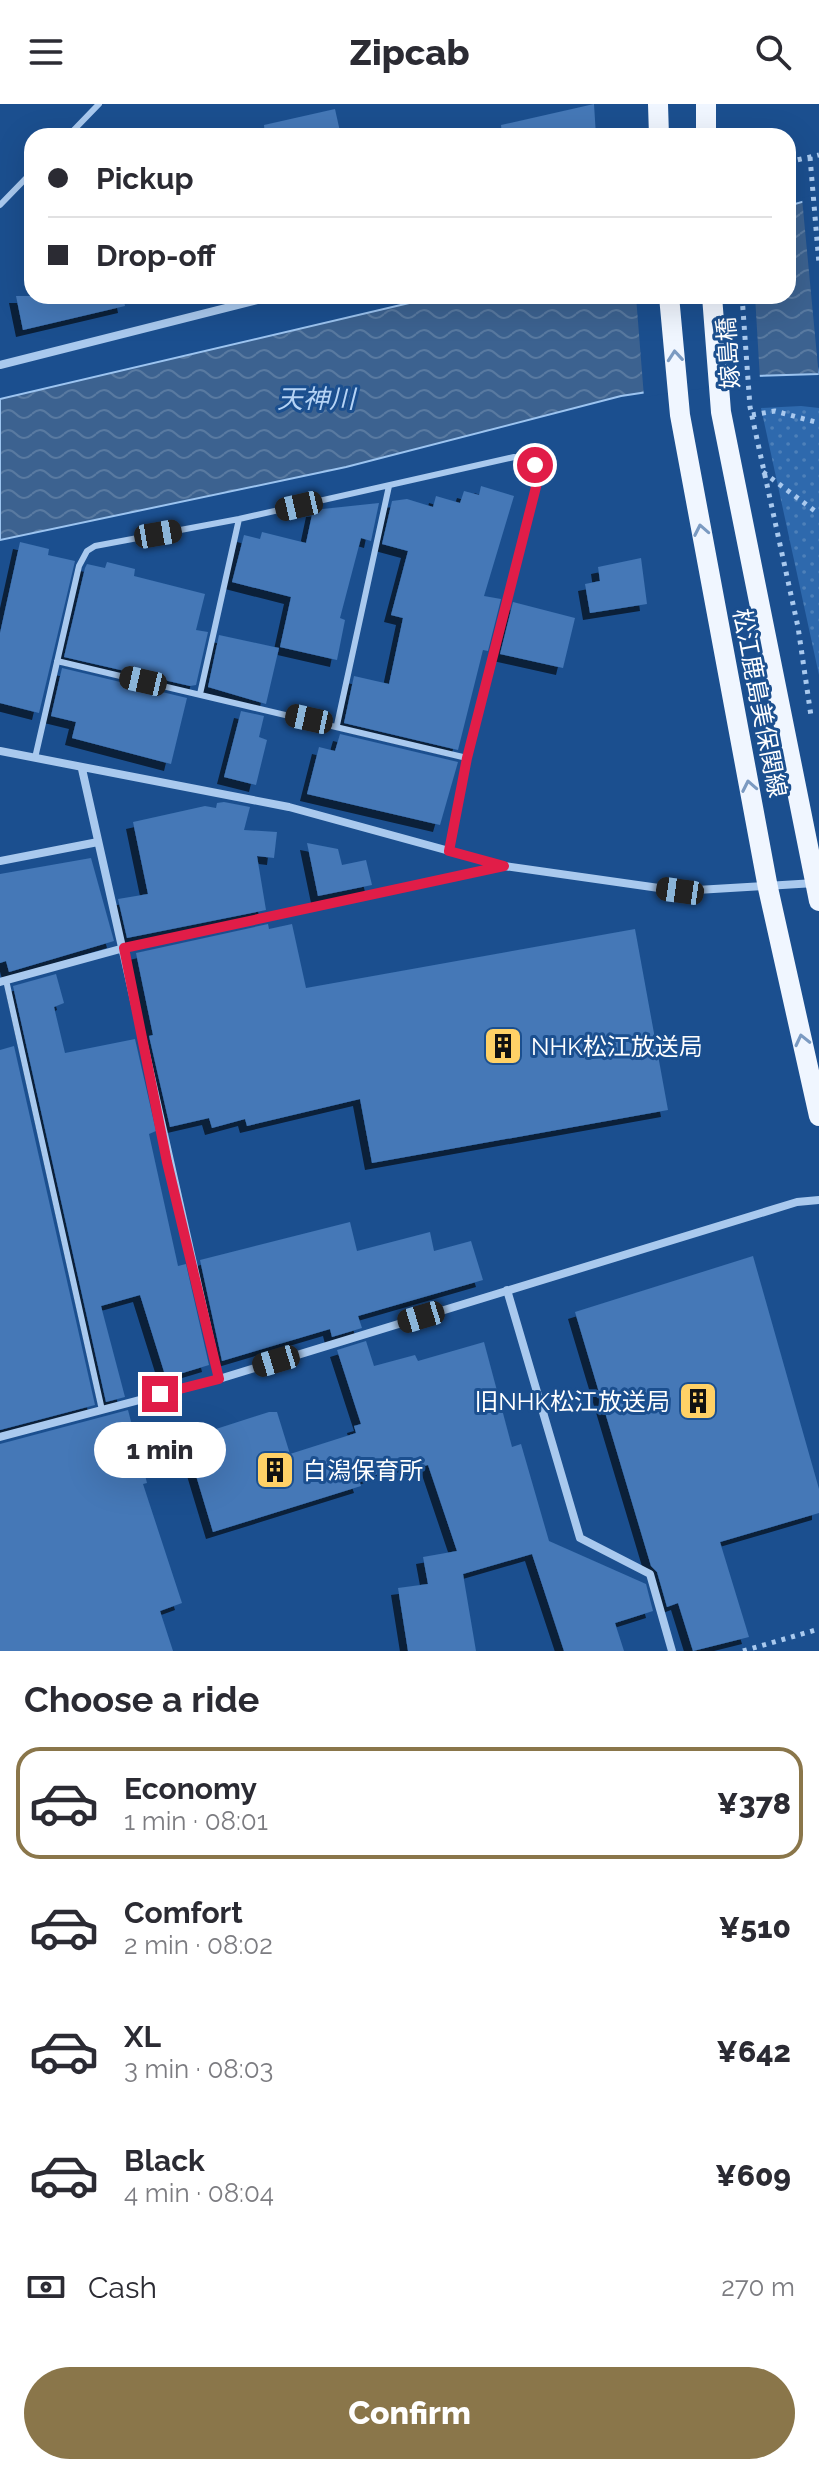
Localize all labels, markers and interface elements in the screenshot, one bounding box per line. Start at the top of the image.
icon: menu [24,30,68,74]
icon: search [751,30,795,74]
text: Zipcab [350,31,469,73]
text: Pickup [96,161,194,196]
text: Drop-off [96,238,216,273]
street label: 嫁島橋 [711,316,745,390]
one-way arrow [666,349,683,362]
water label: 天神川 [277,384,358,414]
route start [517,447,553,483]
car [273,489,325,523]
car [132,518,184,550]
one-way arrow [694,523,711,537]
street label: 松江鹿島美保関線 [727,606,793,800]
car [117,664,169,698]
car [283,702,335,736]
one-way arrow [741,779,758,792]
car [655,876,705,906]
building icon: NHK松江放送局 [482,1025,524,1067]
place label: NHK松江放送局 [531,1032,703,1061]
one-way arrow [794,1034,811,1047]
car [395,1299,447,1335]
car [250,1343,302,1379]
route end [142,1376,178,1412]
building icon: 旧NHK松江放送局 [677,1380,719,1422]
place label: 旧NHK松江放送局 [474,1387,670,1416]
callout: 1 min [94,1422,226,1478]
text: 1 min [127,1435,193,1465]
building icon: 白潟保育所 [254,1449,296,1491]
place label: 白潟保育所 [303,1456,423,1485]
text: Choose a ride [24,1678,259,1720]
icon: car [28,1767,100,1839]
text: Economy [124,1771,257,1806]
text: ¥378 [717,1786,791,1821]
text: 1 min · 08:01 [124,1806,268,1836]
icon: car [28,1891,100,1963]
text: Comfort [124,1895,243,1930]
text: ¥510 [719,1910,791,1945]
text: 2 min · 08:02 [124,1930,273,1960]
icon: car [28,2015,100,2087]
text: XL [124,2019,161,2054]
text: ¥642 [716,2034,791,2069]
text: 3 min · 08:03 [124,2054,273,2084]
icon: car [28,2139,100,2211]
text: Black [124,2143,205,2178]
text: ¥609 [715,2158,791,2193]
text: 4 min · 08:04 [124,2178,274,2208]
icon: cash [24,2265,68,2309]
text: Cash [88,2270,157,2305]
text: 270 m [721,2272,795,2302]
button: Confirm [24,2367,795,2459]

